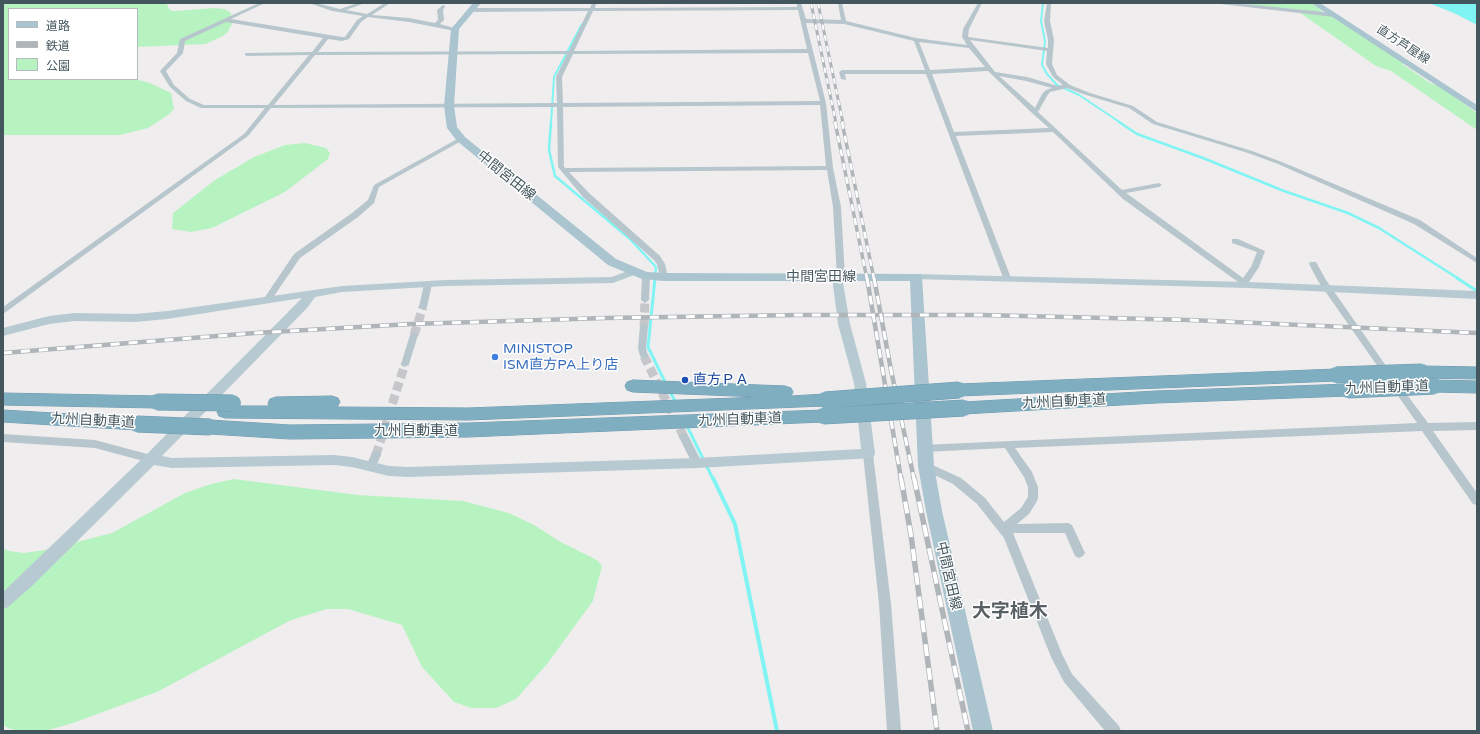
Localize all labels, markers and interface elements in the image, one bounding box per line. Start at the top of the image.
legend [8,8,138,80]
text: 道路 [46,19,70,33]
street label: 直方芦屋線 [1374,23,1432,67]
text: 鉄道 [46,39,70,53]
text: 公園 [46,59,70,73]
street label: 中間宮田線 [474,147,538,205]
street label: 中間宮田線 [786,269,856,285]
place label: MINISTOP ISM直方PA上り店 [503,341,618,374]
marker: MINISTOP ISM直方PA上り店 [490,352,500,362]
place label: 直方ＰＡ [693,372,749,388]
marker: 直方ＰＡ [680,375,690,385]
street label: 九州自動車道 [1345,378,1429,398]
street label: 九州自動車道 [1022,391,1106,413]
street label: 九州自動車道 [51,410,135,432]
street label: 九州自動車道 [698,410,782,430]
street label: 九州自動車道 [374,423,458,439]
street label: 中間宮田線 [932,540,964,612]
district label: 大字植木 [972,601,1048,623]

